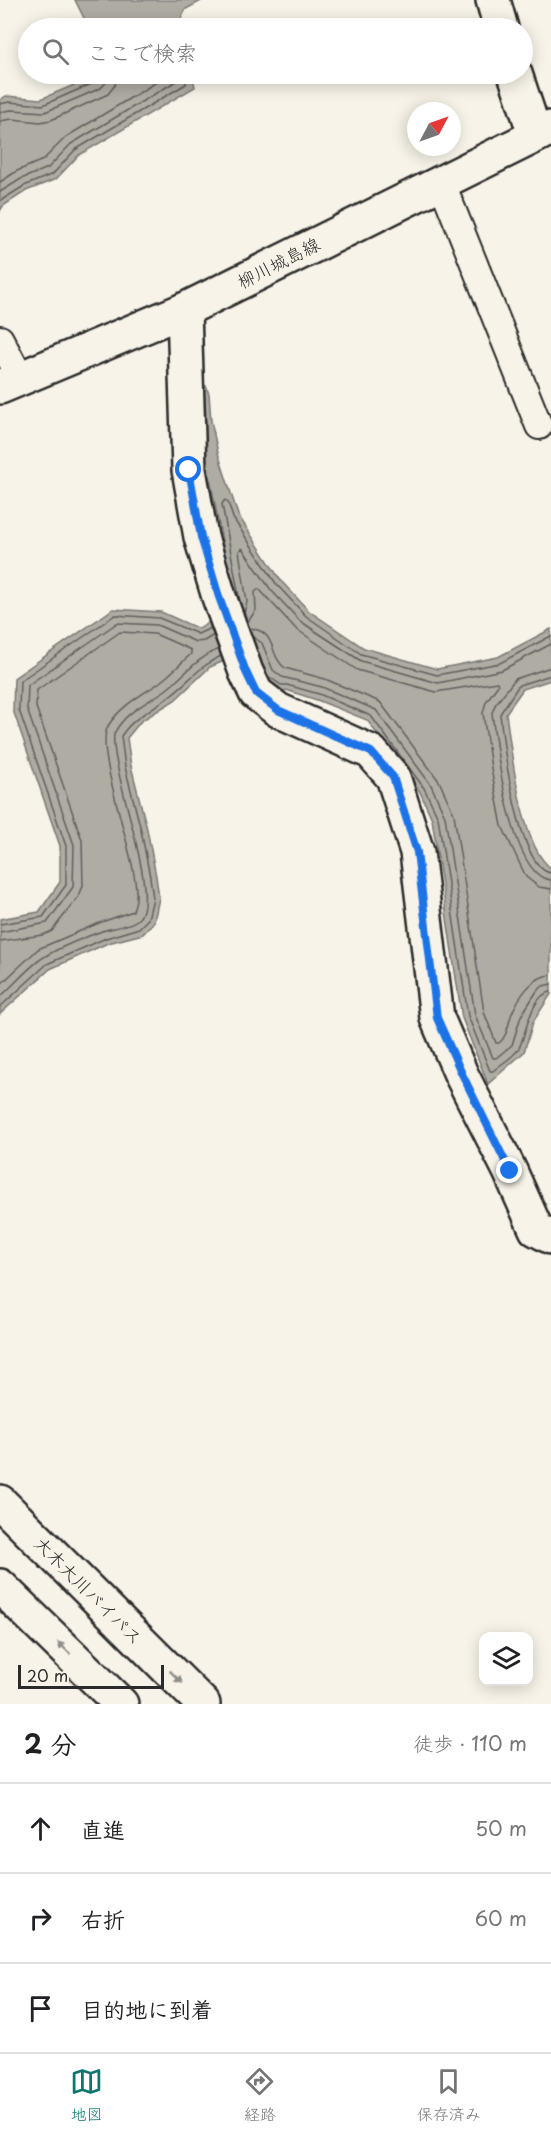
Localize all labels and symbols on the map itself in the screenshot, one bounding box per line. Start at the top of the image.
north arrow [407,102,461,156]
street label: 柳川城島線 [232,230,324,294]
route start [175,456,201,482]
route end [496,1157,522,1183]
street label: 大木大川バイパス [29,1530,149,1650]
one-way arrow [57,1642,71,1656]
scale bar [18,1662,164,1690]
one-way arrow [168,1669,182,1683]

